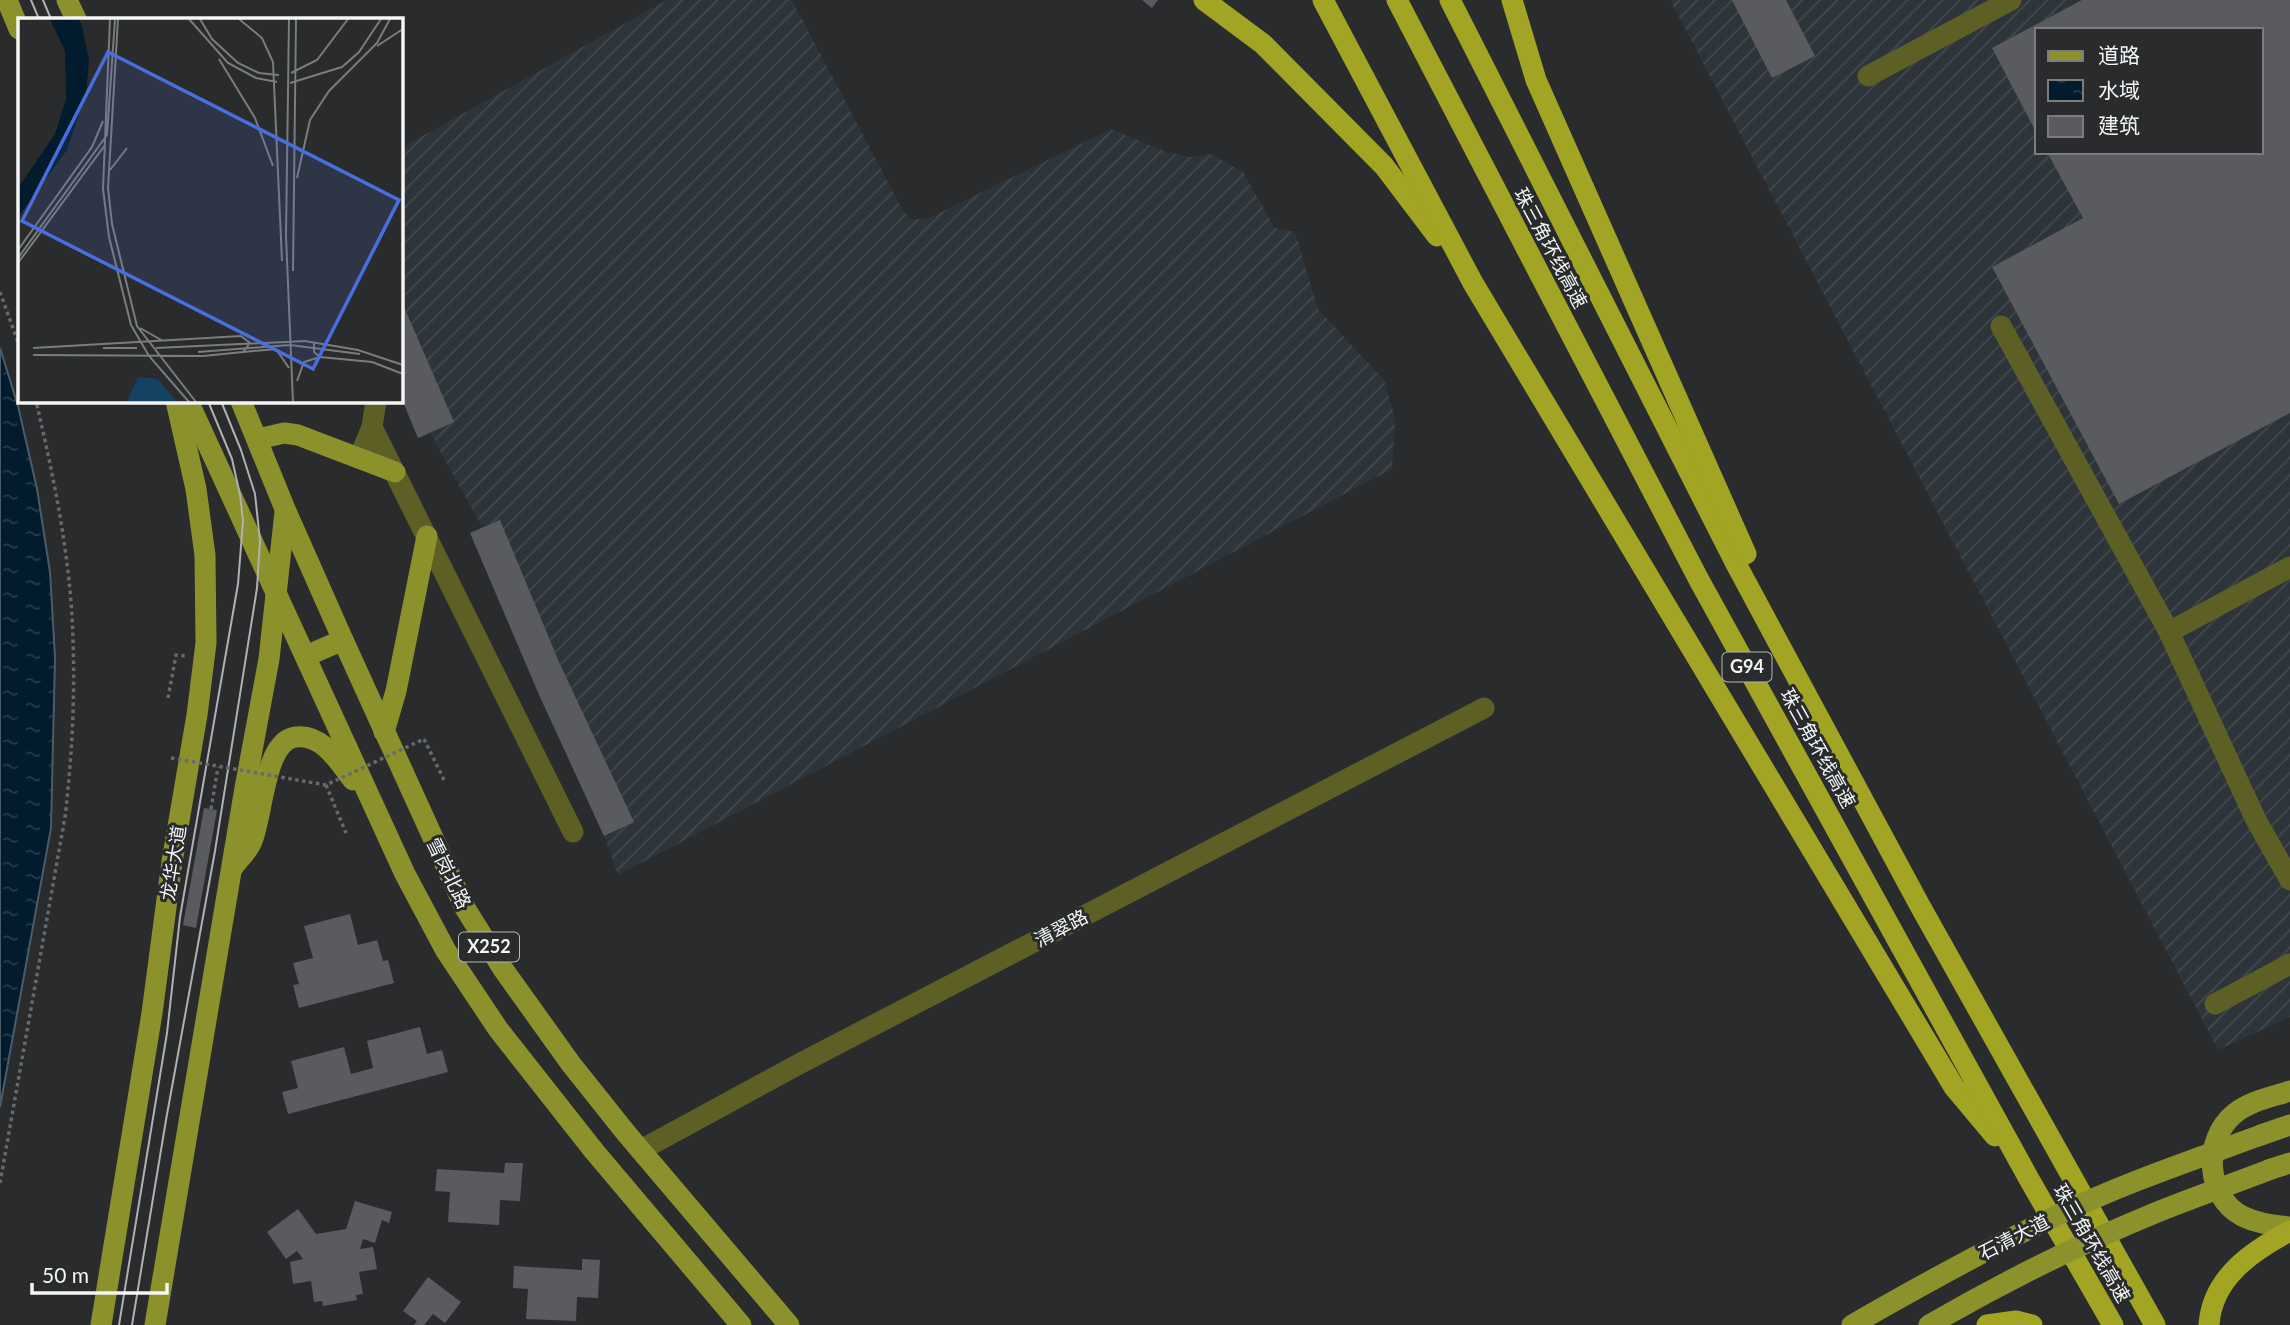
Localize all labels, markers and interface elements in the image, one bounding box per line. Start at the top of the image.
inset map [18,18,402,402]
legend [2035,28,2262,154]
text: 道路 [2098,42,2140,67]
text: 水域 [2098,77,2140,102]
text: 建筑 [2098,112,2140,137]
street label: 珠三角环线高速 [1510,184,1593,312]
road number: G94 [1722,652,1772,682]
street label: 珠三角环线高速 [1776,684,1861,812]
street label: 龙华大道 [155,824,190,902]
street label: 雪岗北路 [422,834,476,912]
street label: 清翠路 [1030,904,1091,951]
road number: X252 [459,932,519,962]
street label: 珠三角环线高速 [2049,1179,2136,1306]
street label: 石清大道 [1975,1209,2053,1264]
scale bar [32,1252,166,1296]
text: 50 m [42,1262,89,1287]

